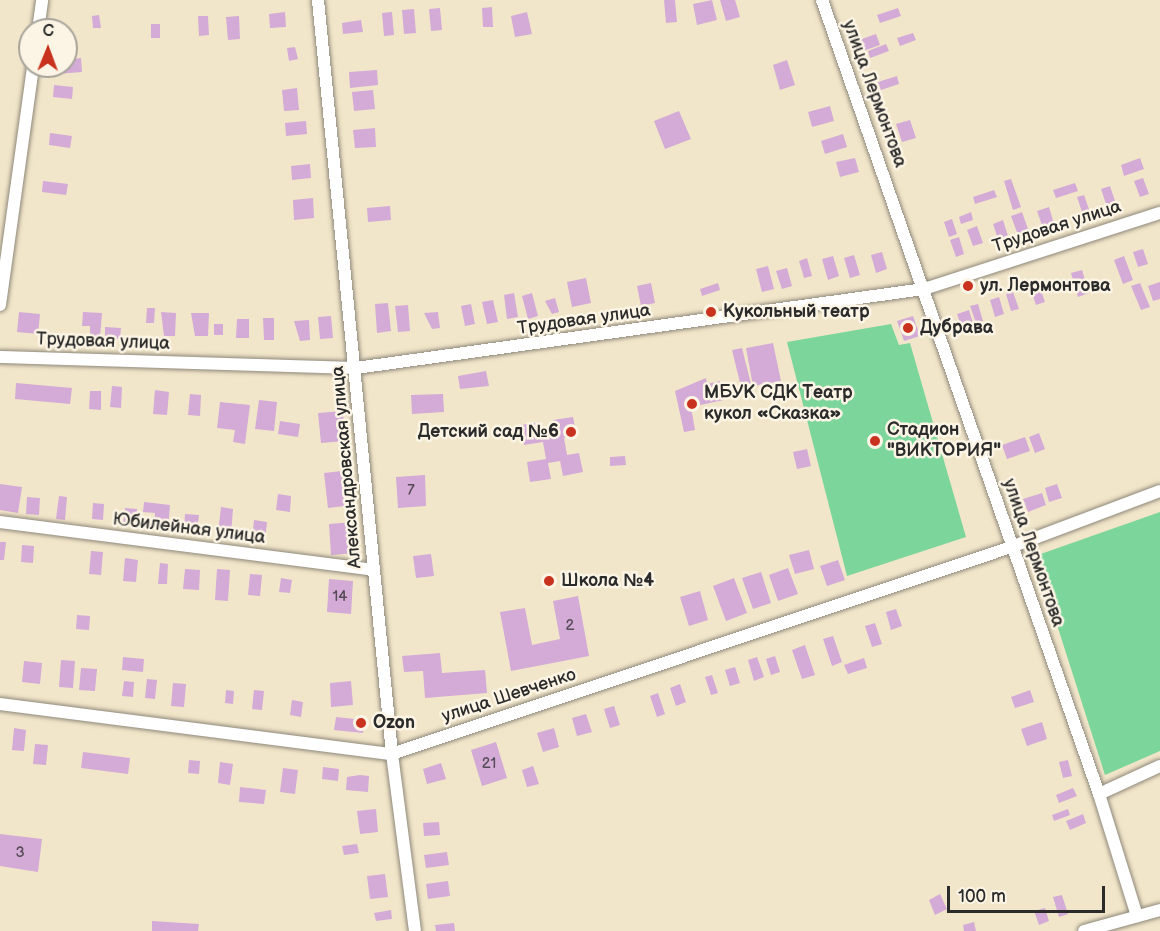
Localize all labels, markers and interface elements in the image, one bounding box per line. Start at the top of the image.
street label: улица Лермонтова [837,17,911,171]
north arrow [18,18,78,78]
text: С [43,22,54,41]
street label: Трудовая улица [990,196,1124,258]
place label: ул. Лермонтова [980,275,1110,297]
marker: ул. Лермонтова [961,279,975,293]
street label: Трудовая улица [516,300,652,340]
place label: Кукольный театр [723,301,870,323]
marker: Кукольный театр [704,305,718,319]
place label: Дубрава [920,317,993,339]
marker: Дубрава [901,321,915,335]
street label: Трудовая улица [36,329,170,355]
street label: Александровская улица [327,365,367,569]
place label: МБУК СДК Театр кукол «Сказка» [704,383,853,426]
marker: МБУК СДК Театр кукол «Сказка» [685,397,699,411]
place label: Стадион "ВИКТОРИЯ" [887,420,1001,462]
place label: Детский сад №6 [418,421,559,443]
marker: Детский сад №6 [564,425,578,439]
marker: Стадион "ВИКТОРИЯ" [868,434,882,448]
street label: улица Лермонтова [998,476,1068,630]
house number: 7 [407,482,415,500]
street label: Юбилейная улица [111,509,267,549]
place label: Школа №4 [561,570,654,592]
marker: Школа №4 [542,574,556,588]
house number: 14 [333,588,347,606]
house number: 2 [566,617,574,635]
street label: улица Шевченко [439,664,579,728]
place label: Ozon [373,712,415,734]
marker: Ozon [354,716,368,730]
house number: 21 [482,755,496,773]
house number: 3 [15,844,25,862]
scale bar [950,874,1108,912]
text: 100 m [958,886,1006,907]

